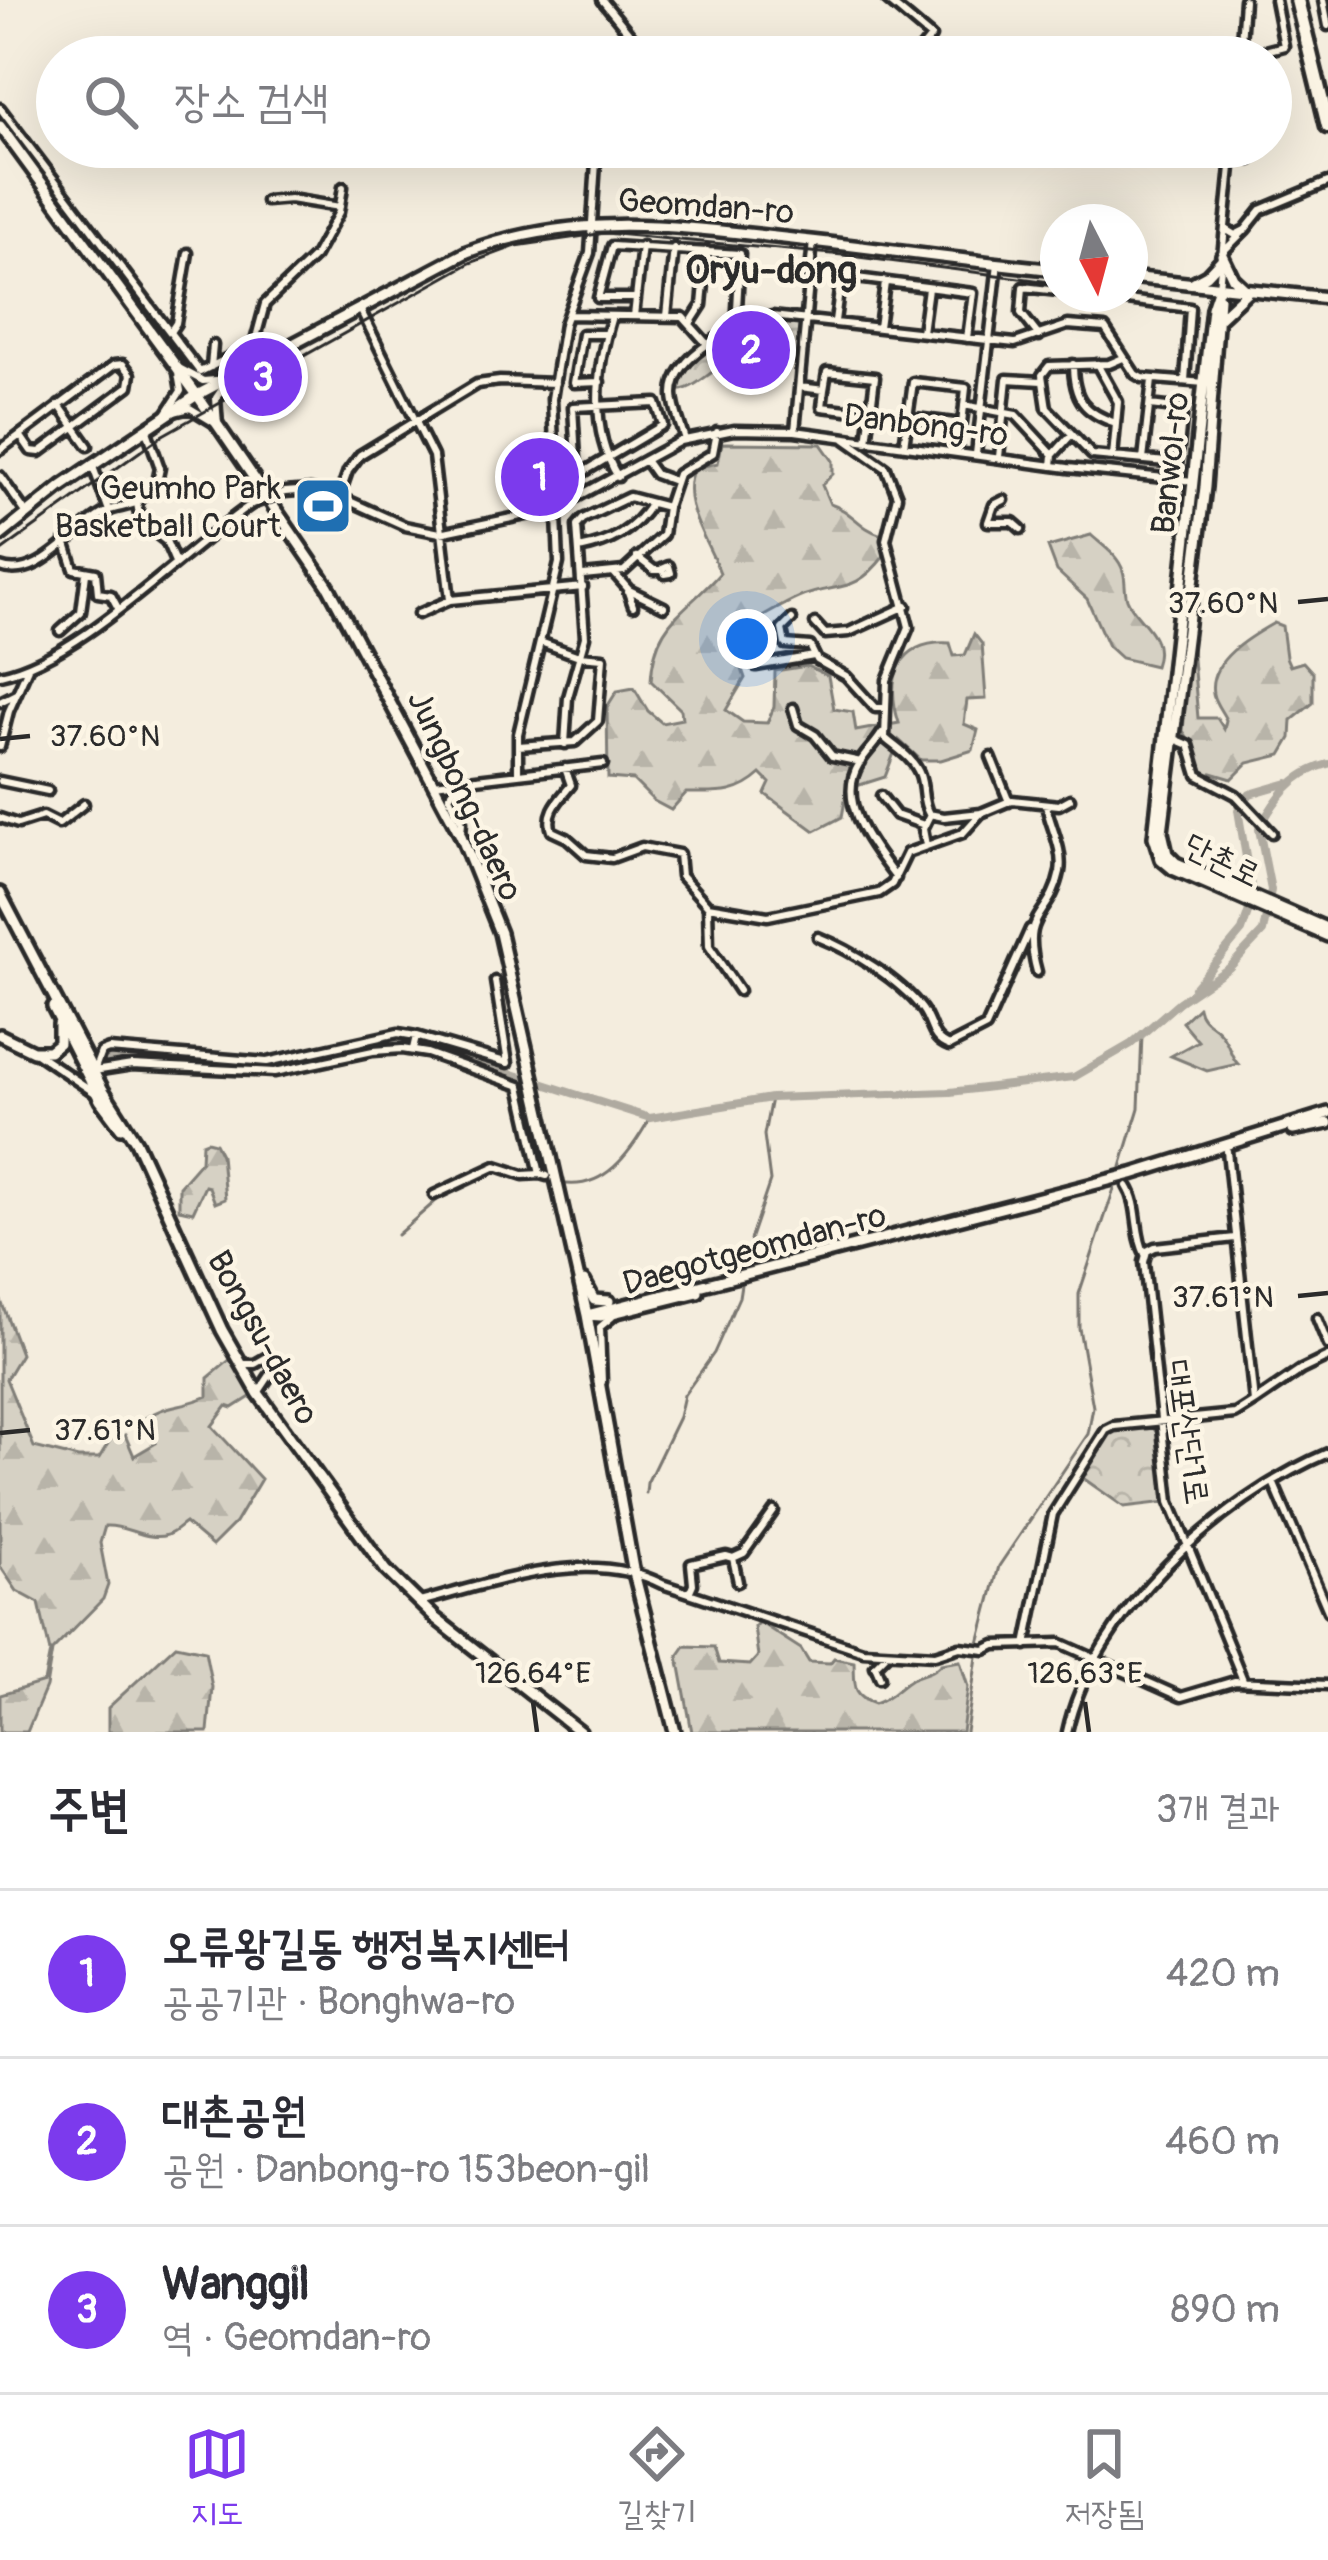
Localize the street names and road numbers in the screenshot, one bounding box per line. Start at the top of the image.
street label: Geomdan-ro [617,180,795,233]
street label: Banwol-ro [1143,390,1198,536]
street label: Danbong-ro [841,395,1010,456]
street label: Jungbong-daero [398,684,531,907]
street label: 단촌로 [1178,824,1267,896]
street label: Daegotgeomdan-ro [618,1195,891,1304]
street label: Bongsu-daero [198,1244,327,1432]
street label: 대포산단1로 [1157,1357,1218,1507]

